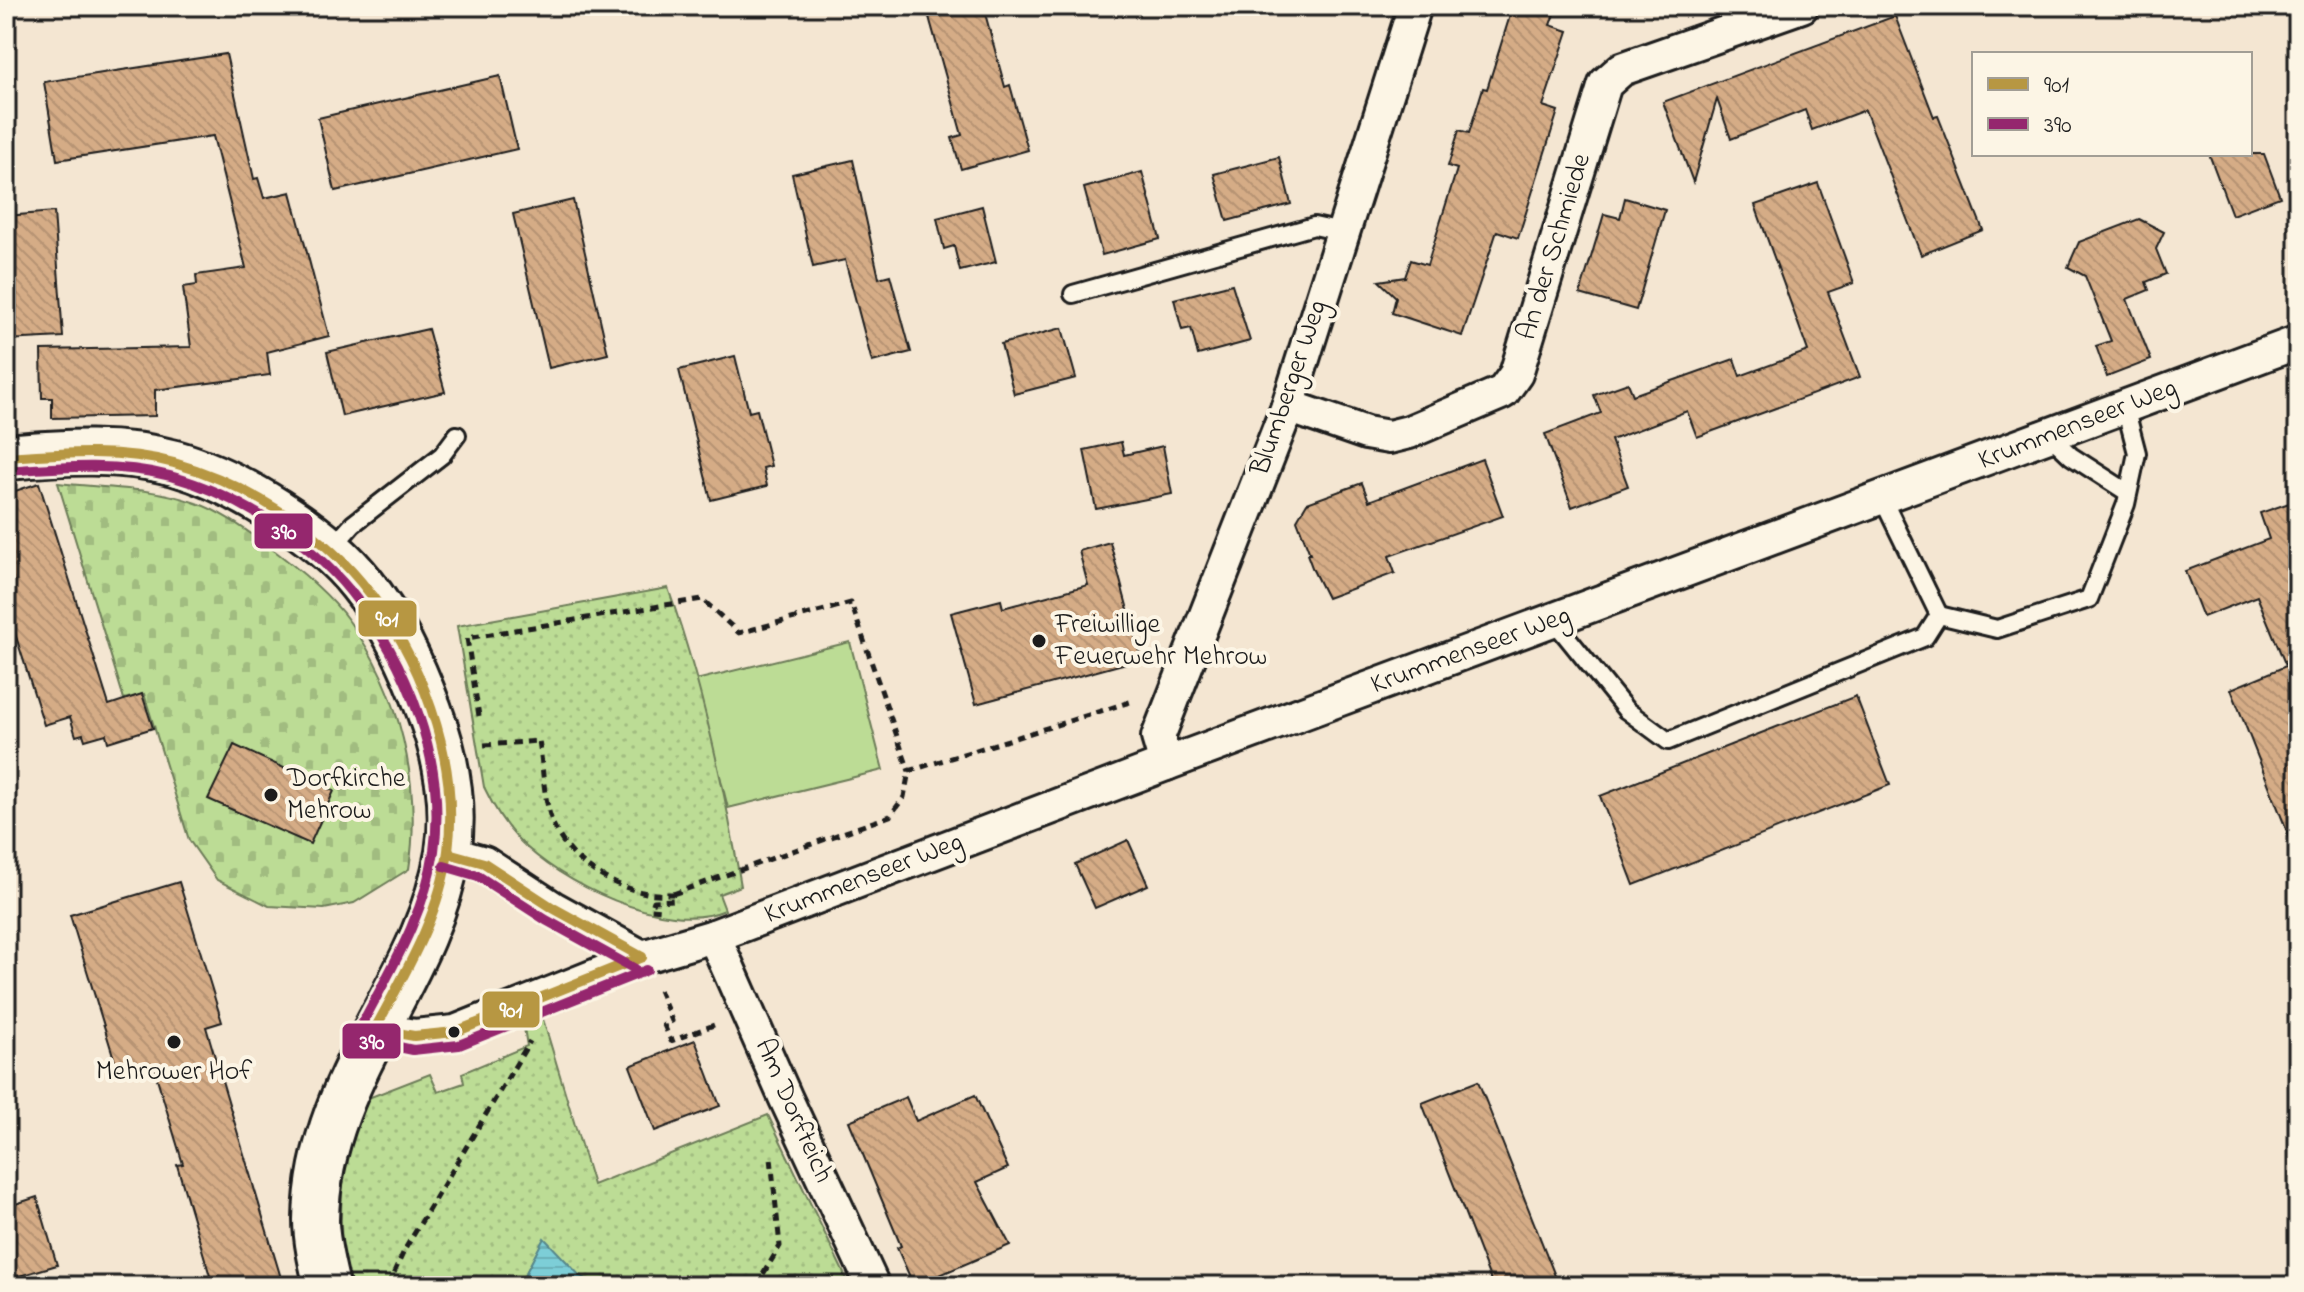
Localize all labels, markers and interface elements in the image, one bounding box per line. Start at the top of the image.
legend [1972,52,2252,156]
text: 901 [2044,69,2070,104]
text: 390 [2044,109,2072,144]
street label: An der Schmiede [1507,148,1603,345]
street label: Blumberger Weg [1240,295,1339,482]
street label: Krummenseer Weg [1973,368,2183,482]
line badge: 390 [253,512,314,550]
text: 390 [270,518,297,550]
street label: Krummenseer Weg [1365,596,1577,706]
line badge: 901 [357,599,418,638]
text: 901 [374,605,399,637]
place label: Freiwillige Feuerwehr Mehrow [1054,605,1267,678]
marker: Freiwillige Feuerwehr Mehrow [1030,632,1048,650]
place label: Dorfkirche Mehrow [286,759,406,832]
marker: Dorfkirche Mehrow [262,786,280,804]
street label: Krummenseer Weg [759,822,969,936]
line badge: 901 [481,990,541,1029]
text: 901 [498,996,523,1028]
line badge: 390 [341,1022,402,1060]
unlabelled marker [446,1024,462,1040]
text: 390 [358,1028,385,1060]
street label: Am Dorfteich [743,1032,843,1190]
marker: Mehrower Hof [165,1033,183,1051]
place label: Mehrower Hof [96,1052,252,1093]

